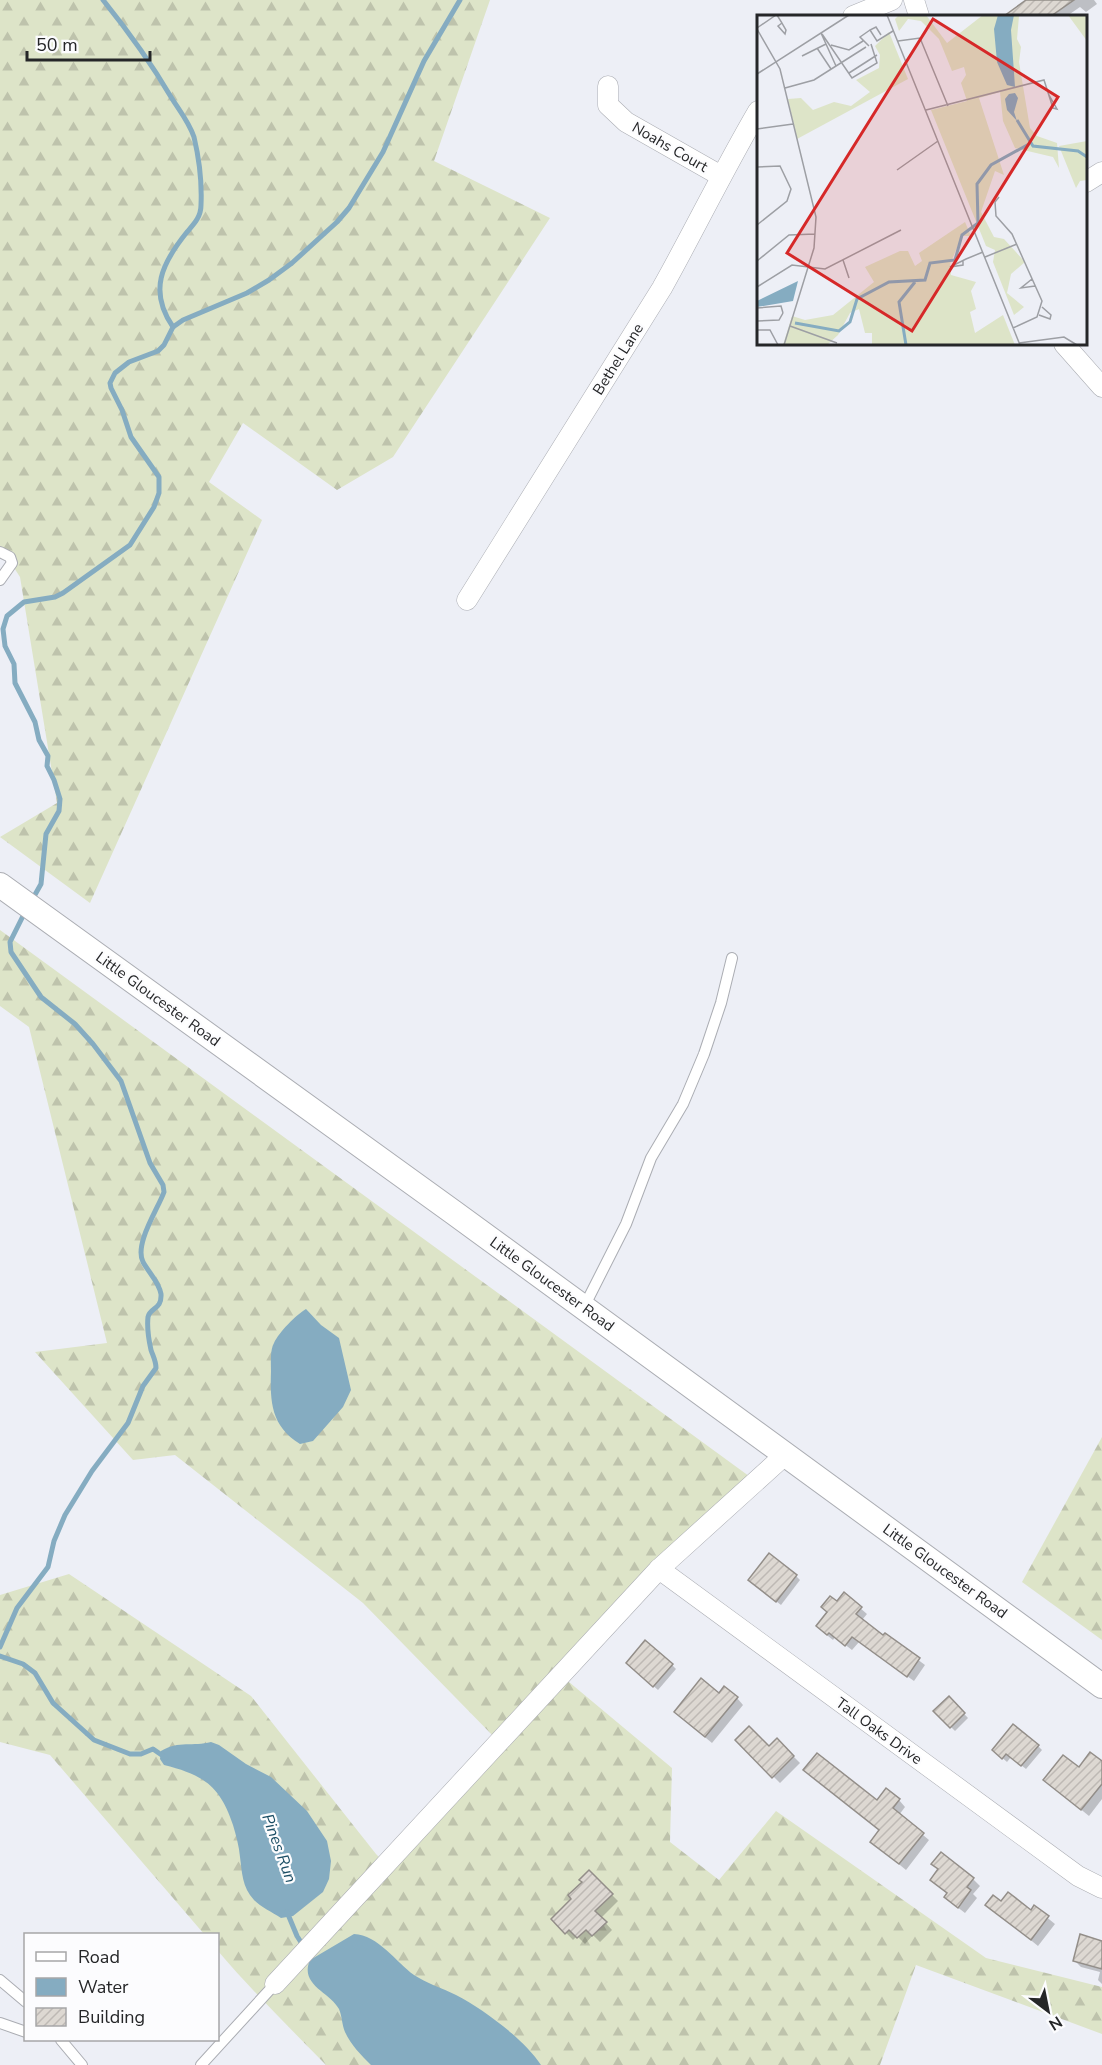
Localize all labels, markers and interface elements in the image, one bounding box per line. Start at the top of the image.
inset map [757,15,1087,345]
scale bar [27,24,150,62]
text: 50 m [36,33,78,57]
street label: Noahs Court [628,117,712,177]
street label: Bethel Lane [588,319,648,399]
street label: Little Gloucester Road [92,947,224,1051]
street label: Little Gloucester Road [486,1232,618,1336]
street label: Little Gloucester Road [879,1519,1011,1623]
street label: Tall Oaks Drive [832,1693,926,1769]
water label: Pines Run [256,1811,302,1886]
legend [24,1933,219,2041]
text: Road [78,1945,120,1969]
text: Water [78,1975,129,1999]
north arrow [1018,1981,1078,2041]
text: Building [78,2005,145,2029]
text: N [1045,2010,1066,2035]

